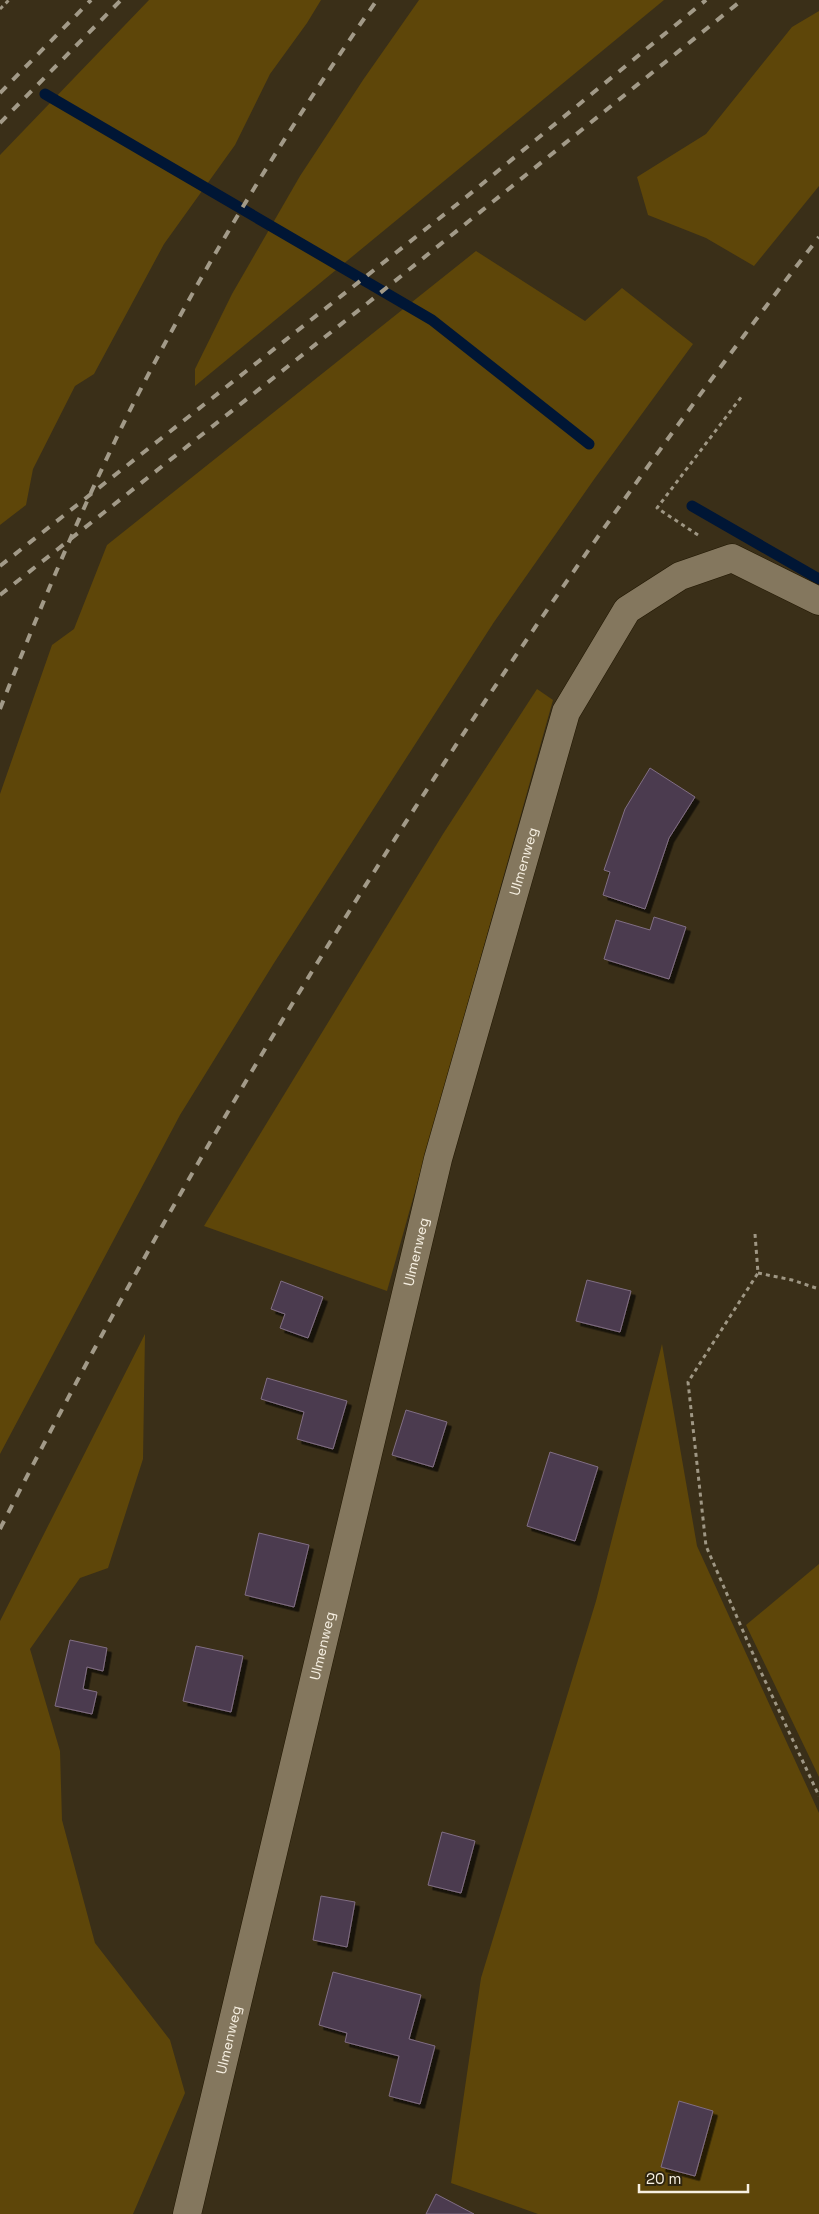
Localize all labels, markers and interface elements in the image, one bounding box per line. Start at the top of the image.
street label: Ulmenweg [505,825,542,898]
street label: Ulmenweg [399,1216,433,1288]
street label: Ulmenweg [305,1610,339,1682]
street label: Ulmenweg [212,2004,245,2076]
scale bar [639,2162,748,2194]
text: 20 m [646,2169,681,2188]

